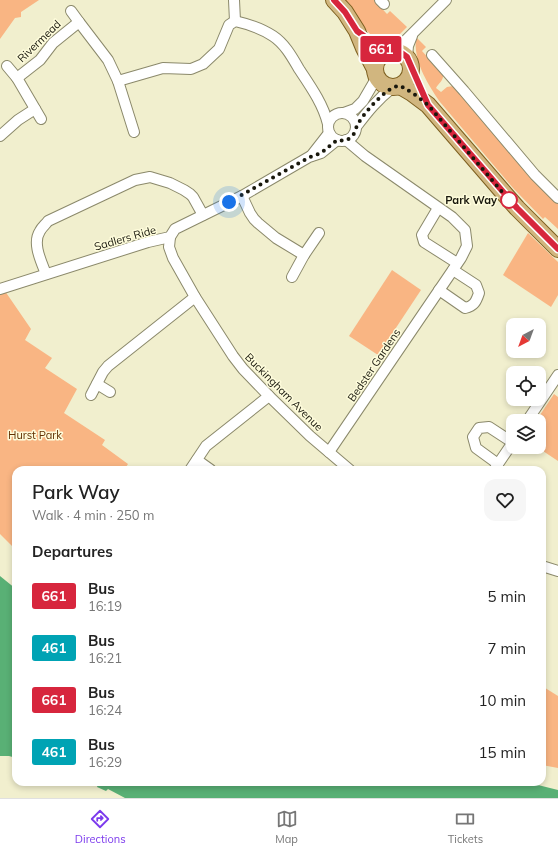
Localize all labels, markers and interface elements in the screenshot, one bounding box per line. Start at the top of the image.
street label: Rivermead [14,17,64,65]
line badge: 661 [358,36,404,62]
text: 661 [368,40,394,58]
marker: Park Way [500,191,518,209]
your location [219,192,239,212]
place label: Park Way [445,193,497,207]
street label: Sadlers Ride [92,222,158,254]
north arrow [506,318,546,358]
map controls [506,318,546,454]
street label: Bedster Gardens [344,326,404,404]
street label: Buckingham Avenue [242,350,326,434]
button: locate [506,366,546,406]
button: layers [506,414,546,454]
park label: Hurst Park [8,428,62,442]
button: heart [484,479,526,521]
text: Park Way [32,480,120,504]
text: Walk · 4 min · 250 m [32,507,154,523]
text: Departures [32,542,113,561]
text: Bus [88,579,115,598]
text: 661 [41,587,67,605]
text: 5 min [488,587,526,606]
text: 16:19 [88,598,122,614]
text: Bus [88,631,115,650]
text: 461 [41,639,67,657]
text: 7 min [488,639,526,658]
text: 16:21 [88,650,122,666]
text: Bus [88,683,115,702]
text: 661 [41,691,67,709]
text: 10 min [479,691,526,710]
text: 16:24 [88,702,122,718]
text: Bus [88,735,115,754]
text: 461 [41,743,67,761]
text: 15 min [479,743,526,762]
text: 16:29 [88,754,122,770]
tab: Directions [75,808,126,846]
tab: Map [275,808,298,846]
tab: Tickets [448,808,483,846]

